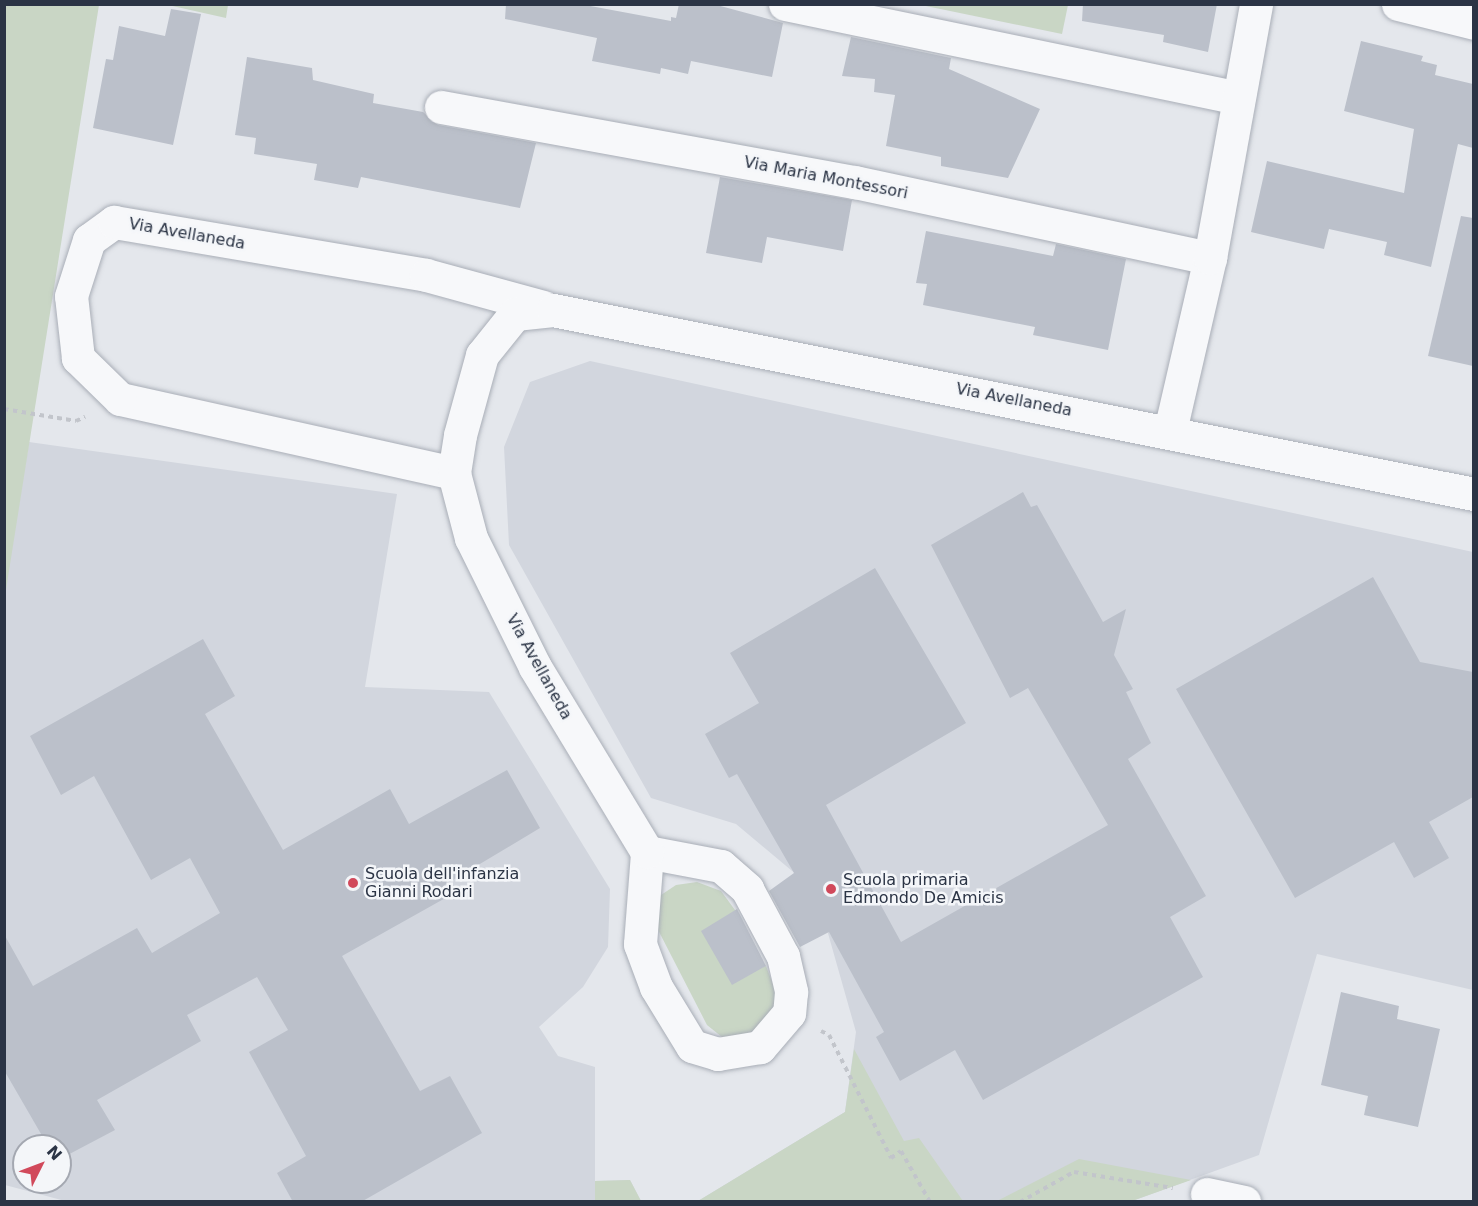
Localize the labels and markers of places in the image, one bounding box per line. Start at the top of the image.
place label: Scuola dell'infanzia Gianni Rodari [365,864,519,902]
place label: Scuola primaria Edmondo De Amicis [843,870,1004,908]
marker: Scuola dell'infanzia Gianni Rodari [346,876,360,890]
marker: Scuola primaria Edmondo De Amicis [824,882,838,896]

